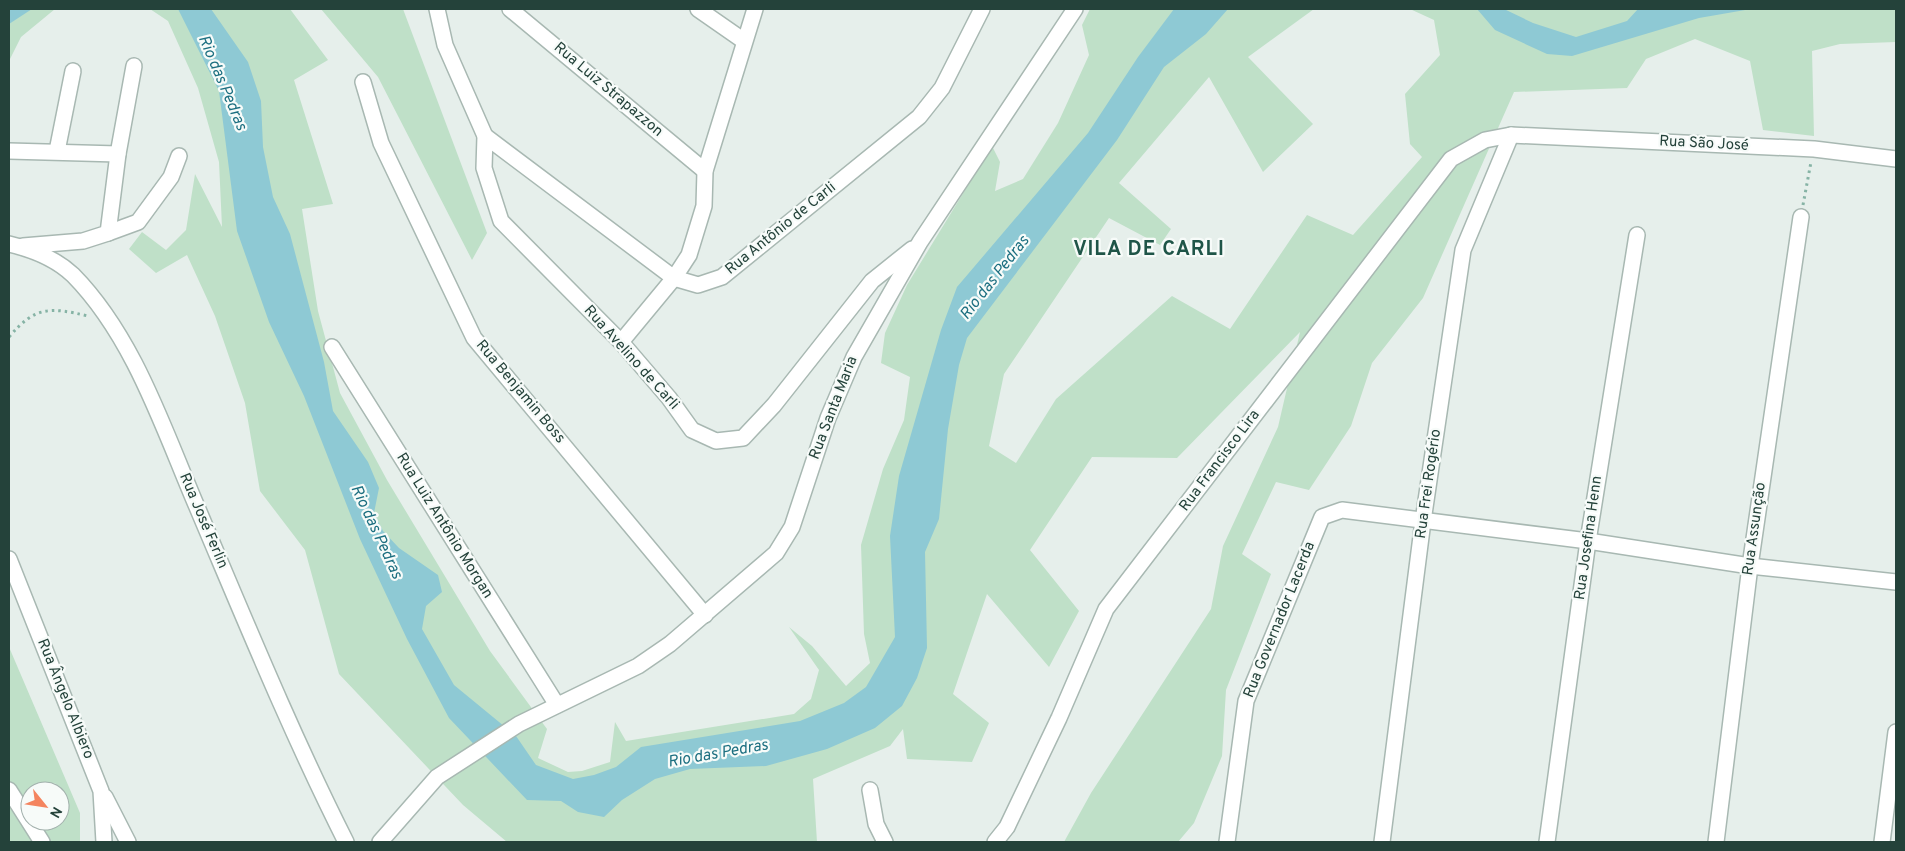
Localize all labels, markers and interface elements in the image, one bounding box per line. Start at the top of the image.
water label: Rio das Pedras [193,32,251,134]
street label: Rua Luiz Strapazzon [549,39,667,141]
street label: Rua São José [1659,132,1749,156]
street label: Rua Antônio de Carli [722,179,840,279]
water label: Rio das Pedras [956,231,1035,324]
district label: VILA DE CARLI [1073,237,1225,263]
street label: Rua Avelino de Carli [579,302,683,414]
street label: Rua Benjamin Boss [471,336,569,448]
street label: Rua Santa Maria [806,354,862,462]
street label: Rua Francisco Lira [1176,406,1264,516]
street label: Rua Frei Rogério [1412,428,1446,540]
street label: Rua Luiz Antônio Morgan [391,450,497,602]
street label: Rua José Ferlin [174,470,232,572]
street label: Rua Josefina Henn [1571,475,1607,601]
street label: Rua Assunção [1739,481,1771,577]
water label: Rio das Pedras [345,482,407,583]
street label: Rua Governador Lacerda [1240,539,1320,701]
street label: Rua Ângelo Albiero [32,636,99,762]
water label: Rio das Pedras [666,735,770,773]
north arrow [20,781,70,831]
text: N [45,803,65,820]

